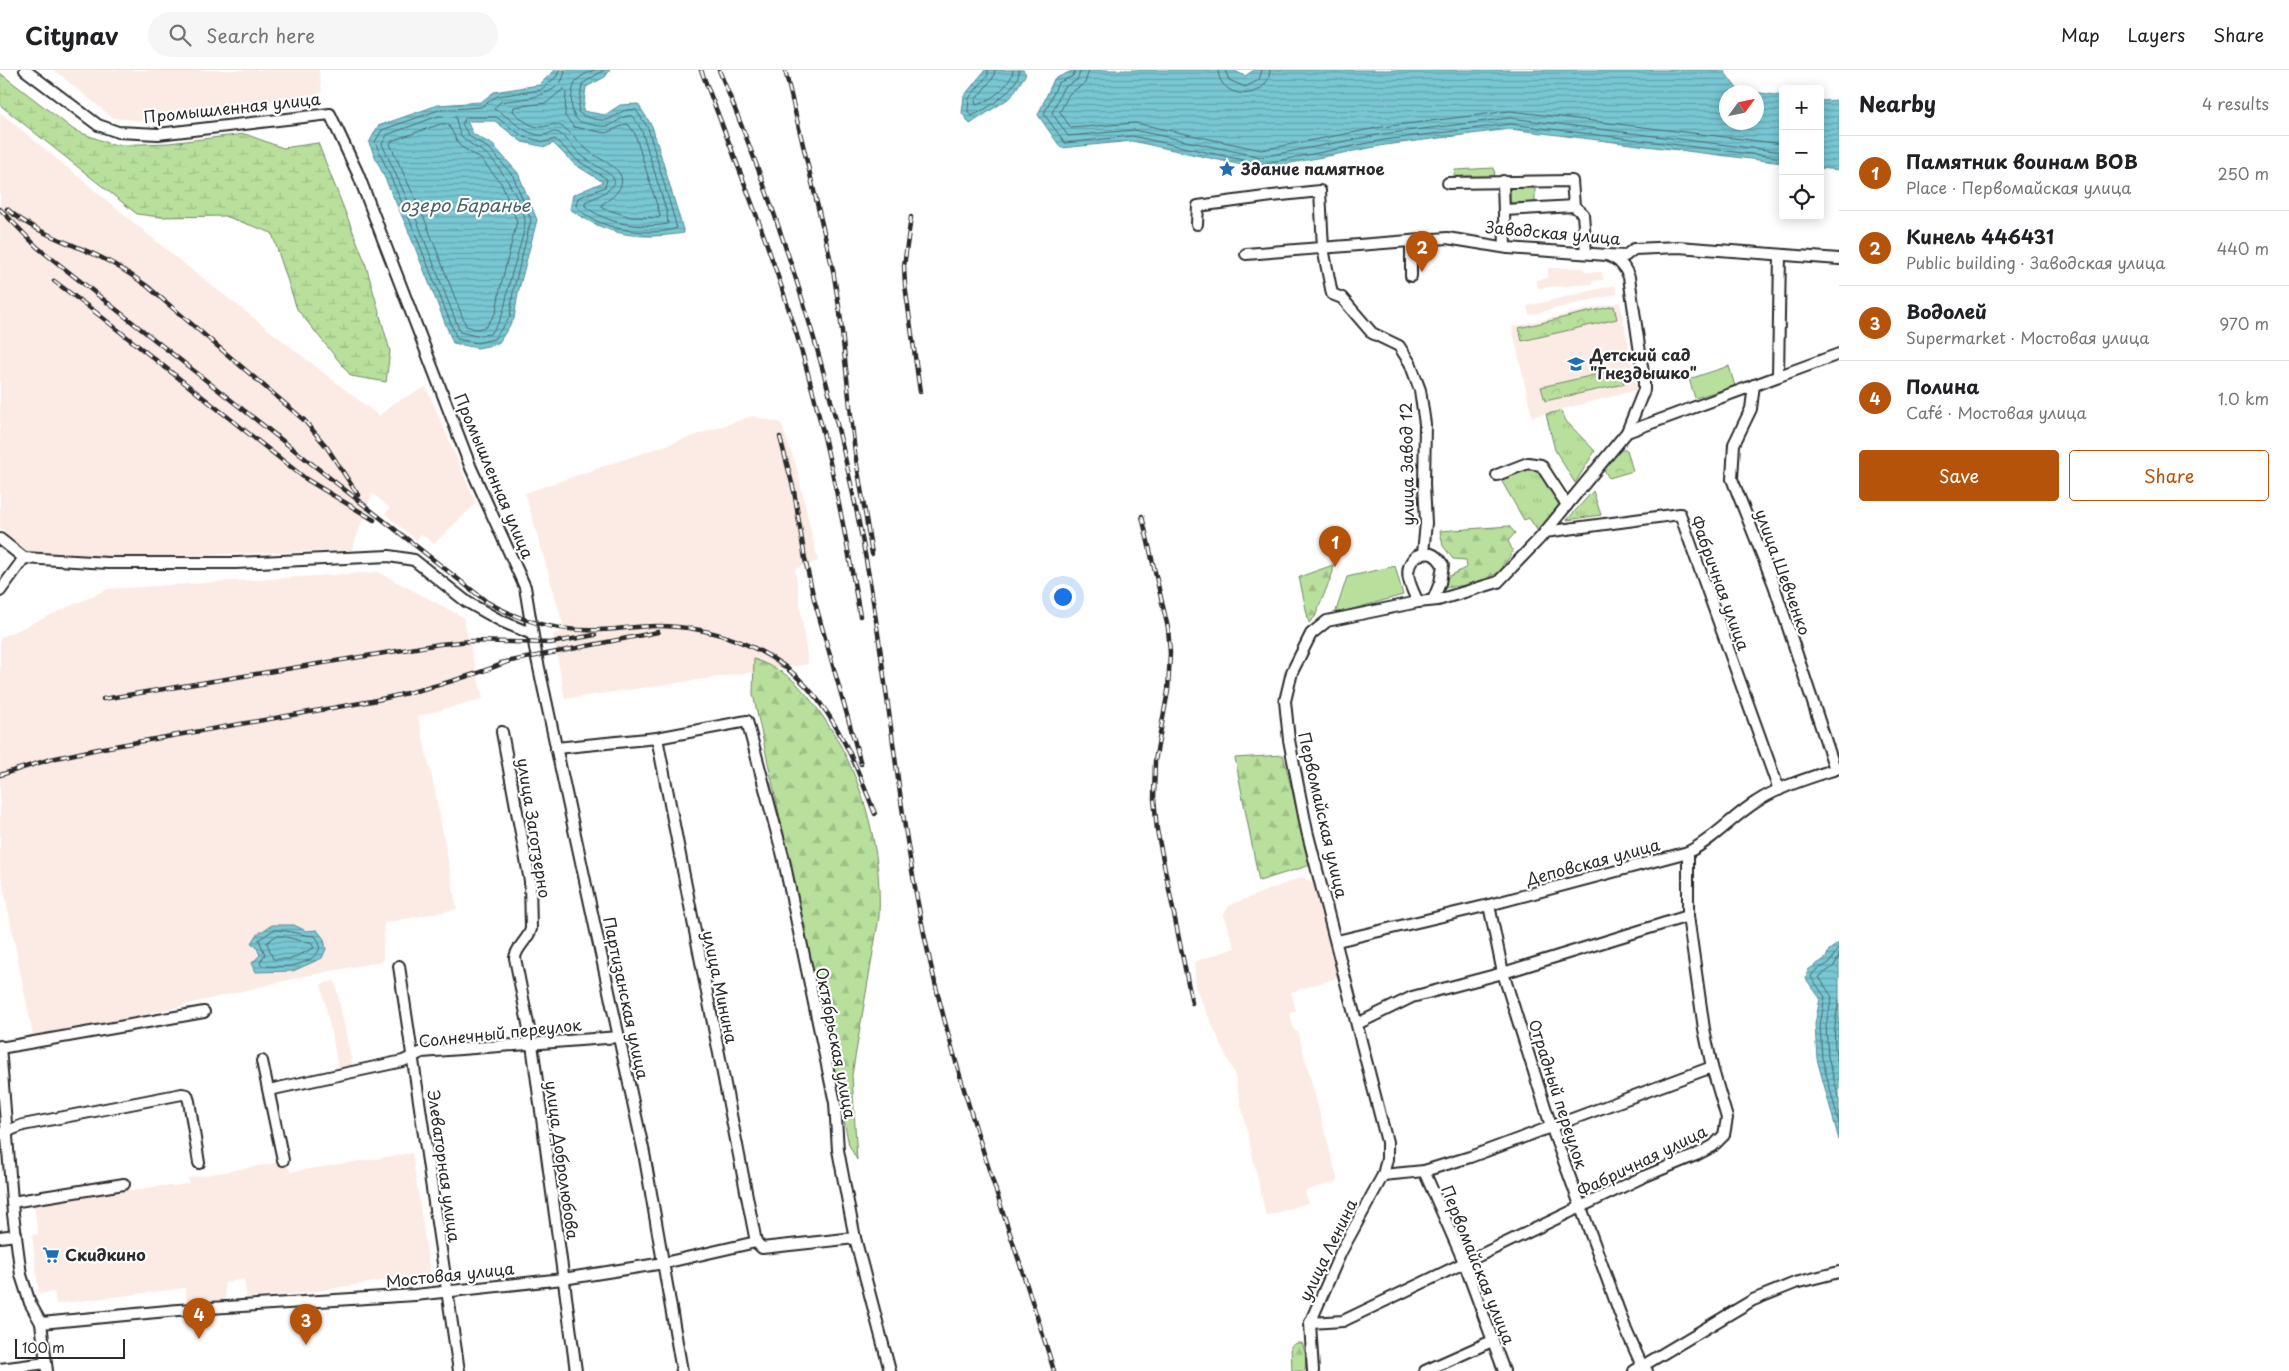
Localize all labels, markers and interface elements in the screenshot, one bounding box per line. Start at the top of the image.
search box [148,12,498,57]
text: Citynav [25,17,118,53]
icon: search [166,21,194,49]
text: Search here [206,21,315,49]
text: Map [2061,21,2100,48]
text: Layers [2128,21,2185,48]
text: Share [2213,21,2264,48]
north arrow [1719,85,1764,130]
map controls [1779,85,1824,220]
button: + [1779,85,1824,130]
street label: Промышленная улица [142,86,321,128]
text: Nearby [1859,87,1936,119]
text: 4 results [2202,91,2269,115]
button: − [1779,130,1824,175]
text: Памятник воинам ВОВ [1906,147,2138,175]
place label: Здание памятное [1240,156,1384,180]
place icon: Здание памятное [1217,159,1237,179]
text: 1 [1871,161,1879,185]
text: 250 m [2218,161,2269,185]
button: locate [1779,175,1824,220]
text: Place · Первомайская улица [1906,175,2131,199]
water label: озеро Баранье [400,191,532,218]
street label: Заводская улица [1485,214,1622,250]
text: Кинель 446431 [1906,222,2054,250]
pin: 2 [1406,231,1438,272]
text: 2 [1869,236,1881,260]
text: 440 m [2217,236,2269,260]
text: Public building · Заводская улица [1906,250,2165,274]
text: Водолей [1906,297,1987,325]
text: 3 [1870,311,1880,335]
text: 970 m [2219,311,2269,335]
text: Supermarket · Мостовая улица [1906,325,2149,349]
place label: Детский сад "Гнездышко" [1589,342,1697,384]
school or university icon: Детский сад "Гнездышко" [1566,354,1586,374]
text: Полина [1906,372,1980,400]
text: 4 [1870,386,1880,410]
text: 1.0 km [2218,386,2269,410]
street label: Промышленная улица [449,389,541,562]
text: Café · Мостовая улица [1906,400,2087,424]
street label: улица Завод 12 [1393,402,1419,526]
button: Save [1859,450,2059,501]
button: Share [2069,450,2269,501]
street label: улица Шевченко [1750,505,1818,638]
street label: Фабричная улица [1685,512,1756,653]
pin: 1 [1319,526,1351,567]
your location [1050,584,1076,610]
street label: Первомайская улица [1293,729,1355,900]
street label: улица Заготзерно [512,756,558,900]
street label: Деповская улица [1522,832,1662,891]
street label: Партизанская улица [598,914,656,1081]
street label: улица Минина [697,928,745,1046]
street label: Октябрьская улица [811,965,863,1121]
street label: Солнечный переулок [417,1011,583,1052]
street label: Отрадный переулок [1523,1016,1595,1172]
street label: улица Добролюбова [540,1079,586,1241]
street label: Элеваторная улица [422,1088,468,1244]
street label: Фабричная улица [1573,1118,1711,1202]
street label: Первомайская улица [1436,1181,1522,1348]
street label: улица Ленина [1292,1194,1362,1305]
place label: Скидкино [65,1242,146,1266]
supermarket icon: Скидкино [41,1245,61,1265]
street label: Мостовая улица [384,1255,515,1293]
pin: 4 [183,1298,215,1339]
pin: 3 [290,1304,322,1345]
scale bar [15,1336,125,1359]
text: 100 m [22,1337,65,1358]

